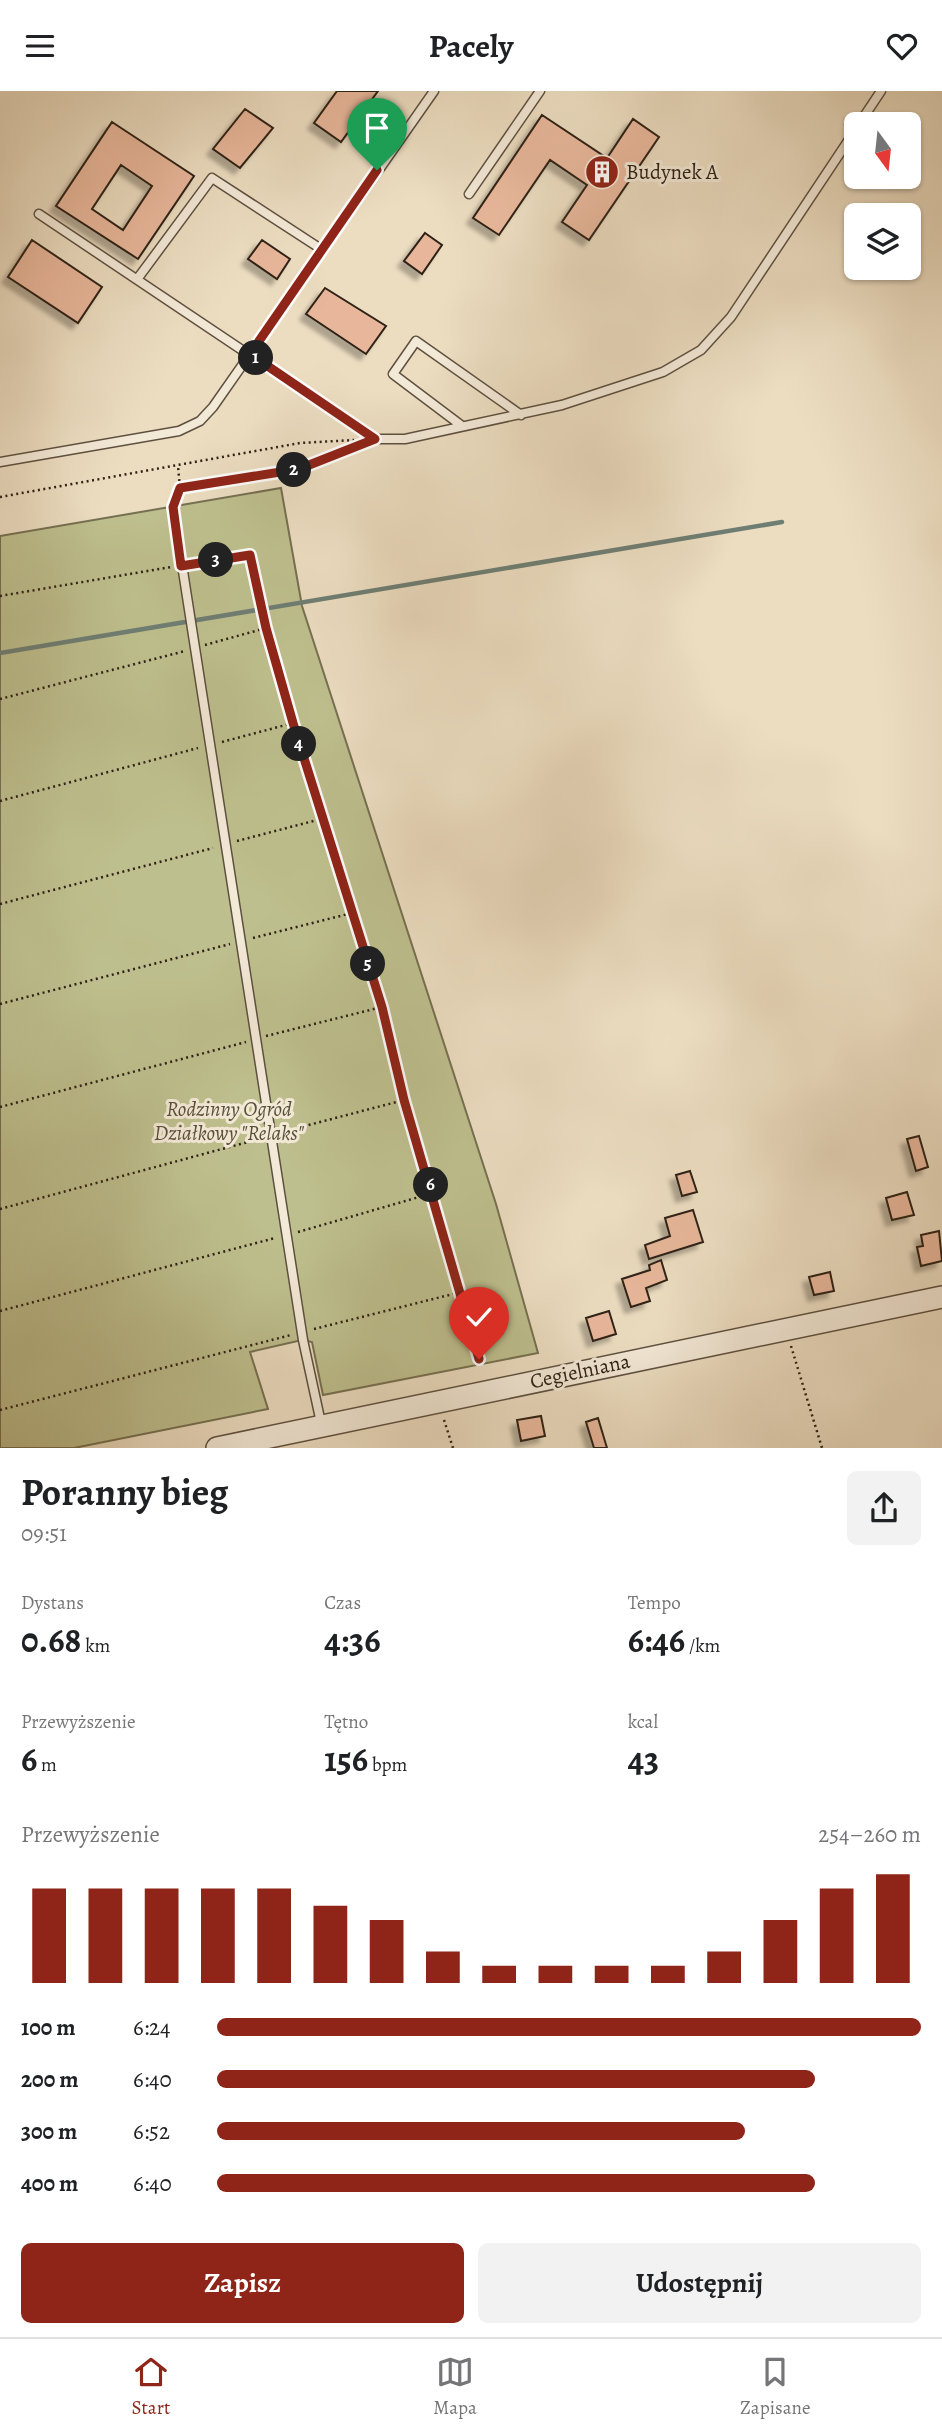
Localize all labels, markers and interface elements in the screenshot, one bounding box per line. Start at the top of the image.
text: Pacely [429,24,513,68]
icon: menu [21,27,59,65]
icon: heart [883,27,921,65]
pin [347,98,407,170]
icon: arrive [358,109,396,147]
north arrow [844,112,920,189]
map controls [844,112,921,280]
building icon: Budynek A [583,153,621,191]
place label: Budynek A [626,158,719,186]
button: layers [844,203,921,280]
pin: 1 [238,341,274,375]
text: 1 [252,344,259,370]
pin: 2 [276,453,312,487]
text: 2 [289,456,298,482]
pin: 3 [198,543,234,577]
text: 3 [211,546,220,572]
pin: 4 [282,727,316,761]
text: 4 [294,730,303,756]
pin: 5 [350,947,386,981]
text: 5 [363,950,372,976]
park label: Rodzinny Ogród Działkowy "Relaks" [154,1095,305,1147]
pin: 6 [414,1167,448,1203]
text: 6 [426,1171,435,1197]
pin [449,1287,509,1359]
icon: check [460,1298,498,1336]
street label: Cegielniana [527,1347,633,1395]
text: Poranny bieg [21,1466,228,1518]
button: share [847,1471,921,1545]
text: 09:51 [21,1518,67,1549]
text: Dystans [21,1590,84,1616]
text: Czas [324,1590,361,1616]
text: Tempo [628,1590,681,1616]
text: 0.68 [21,1616,81,1664]
text: 4:36 [324,1616,381,1664]
text: 6:46 [628,1616,685,1664]
text: km [81,1633,110,1659]
text: /km [685,1633,720,1659]
text: Przewyższenie [21,1709,136,1735]
text: Tętno [324,1709,368,1735]
text: kcal [628,1709,658,1735]
text: 6 [21,1735,37,1783]
text: 156 [324,1735,368,1783]
text: 43 [628,1735,659,1783]
text: m [37,1752,57,1778]
text: bpm [368,1752,407,1778]
text: Przewyższenie [21,1819,160,1850]
text: 254–260 m [818,1819,921,1850]
text: 100 m [21,2012,76,2043]
text: 6:24 [133,2012,170,2043]
text: 200 m [21,2064,79,2095]
text: 6:40 [133,2064,172,2095]
text: 300 m [21,2116,77,2147]
text: 6:52 [133,2116,170,2147]
text: 400 m [21,2168,78,2199]
text: 6:40 [133,2168,172,2199]
button: Zapisz [21,2243,464,2323]
button: Udostępnij [478,2243,921,2323]
tab: Start [132,2353,170,2421]
tab: Mapa [433,2353,477,2421]
tab: Zapisane [740,2353,810,2421]

